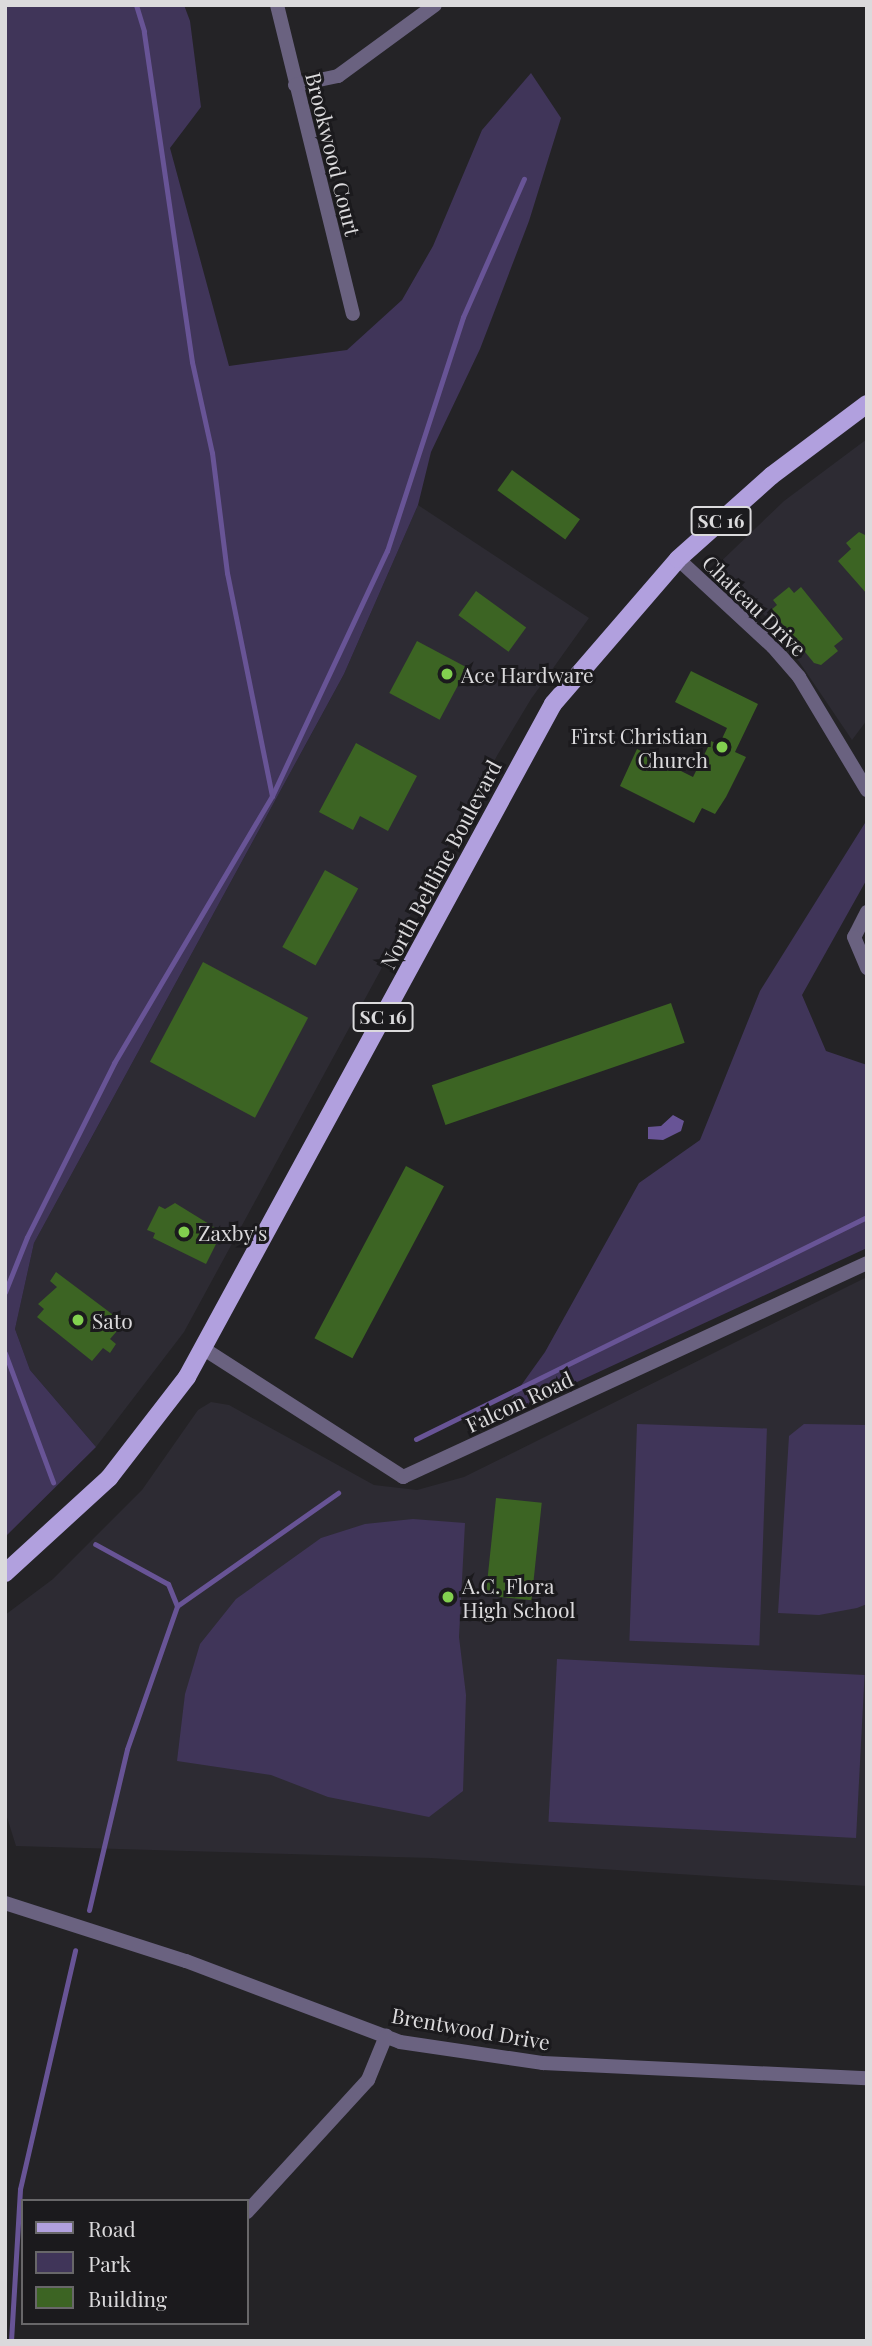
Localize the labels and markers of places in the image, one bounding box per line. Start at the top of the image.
place label: Ace Hardware [461,661,594,687]
marker: Ace Hardware [439,666,455,682]
place label: First Christian Church [570,722,708,772]
marker: First Christian Church [714,739,730,755]
place label: Zaxby's [198,1219,267,1245]
marker: Zaxby's [176,1224,192,1240]
place label: Sato [92,1307,133,1333]
marker: Sato [70,1312,86,1328]
place label: A.C. Flora High School [462,1572,575,1622]
marker: A.C. Flora High School [440,1589,456,1605]

